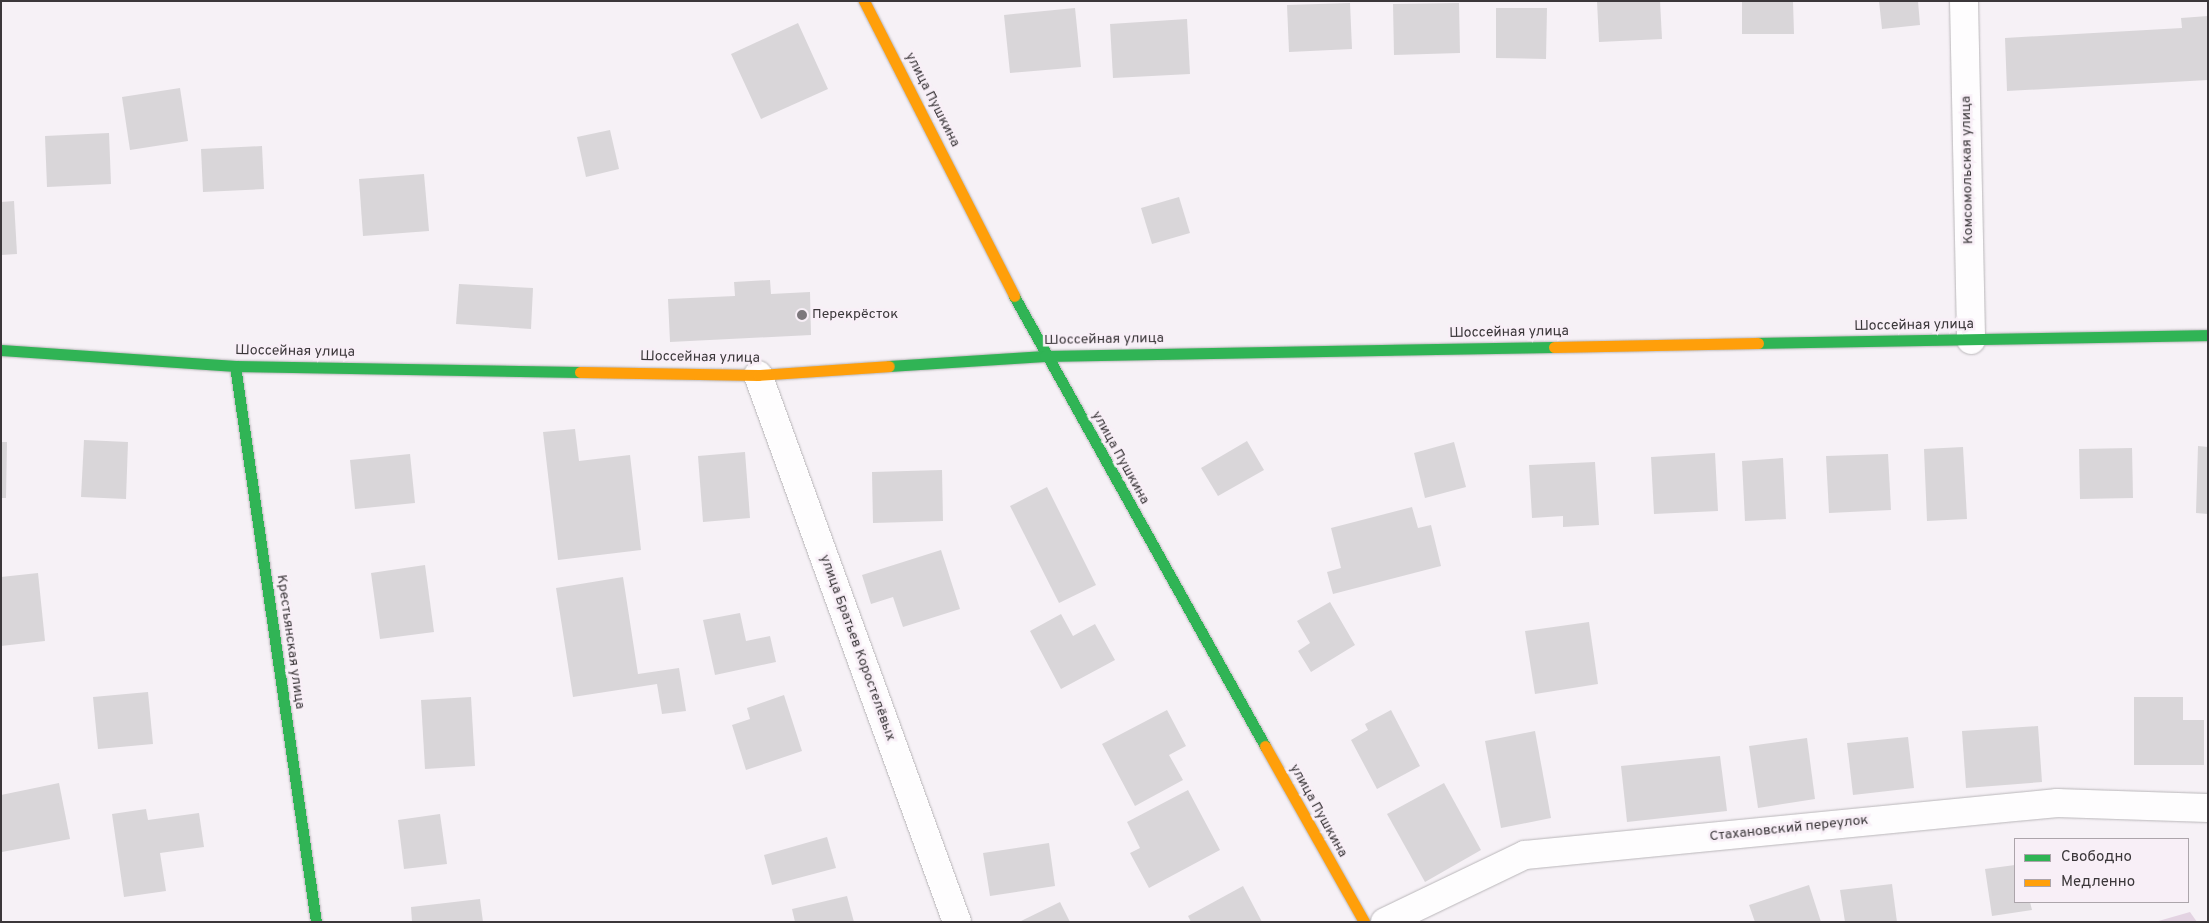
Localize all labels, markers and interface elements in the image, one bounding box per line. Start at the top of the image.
street label: улица Пушкина [901,50,963,150]
street label: Комсомольская улица [1958,96,1978,244]
place label: Перекрёсток [812,307,898,323]
marker: Перекрёсток [796,309,808,321]
street label: Шоссейная улица [1854,317,1974,335]
street label: Шоссейная улица [1449,324,1569,342]
street label: Шоссейная улица [1044,331,1164,349]
street label: Шоссейная улица [235,343,355,361]
street label: Шоссейная улица [640,349,760,367]
street label: улица Пушкина [1087,408,1153,508]
street label: улица Братьев Коростелёвых [815,553,899,743]
street label: Крестьянская улица [272,574,308,710]
street label: улица Пушкина [1285,761,1351,861]
street label: Стахановский переулок [1709,812,1869,846]
legend [2014,838,2189,903]
text: Свободно [2061,848,2132,867]
text: Медленно [2061,873,2135,892]

